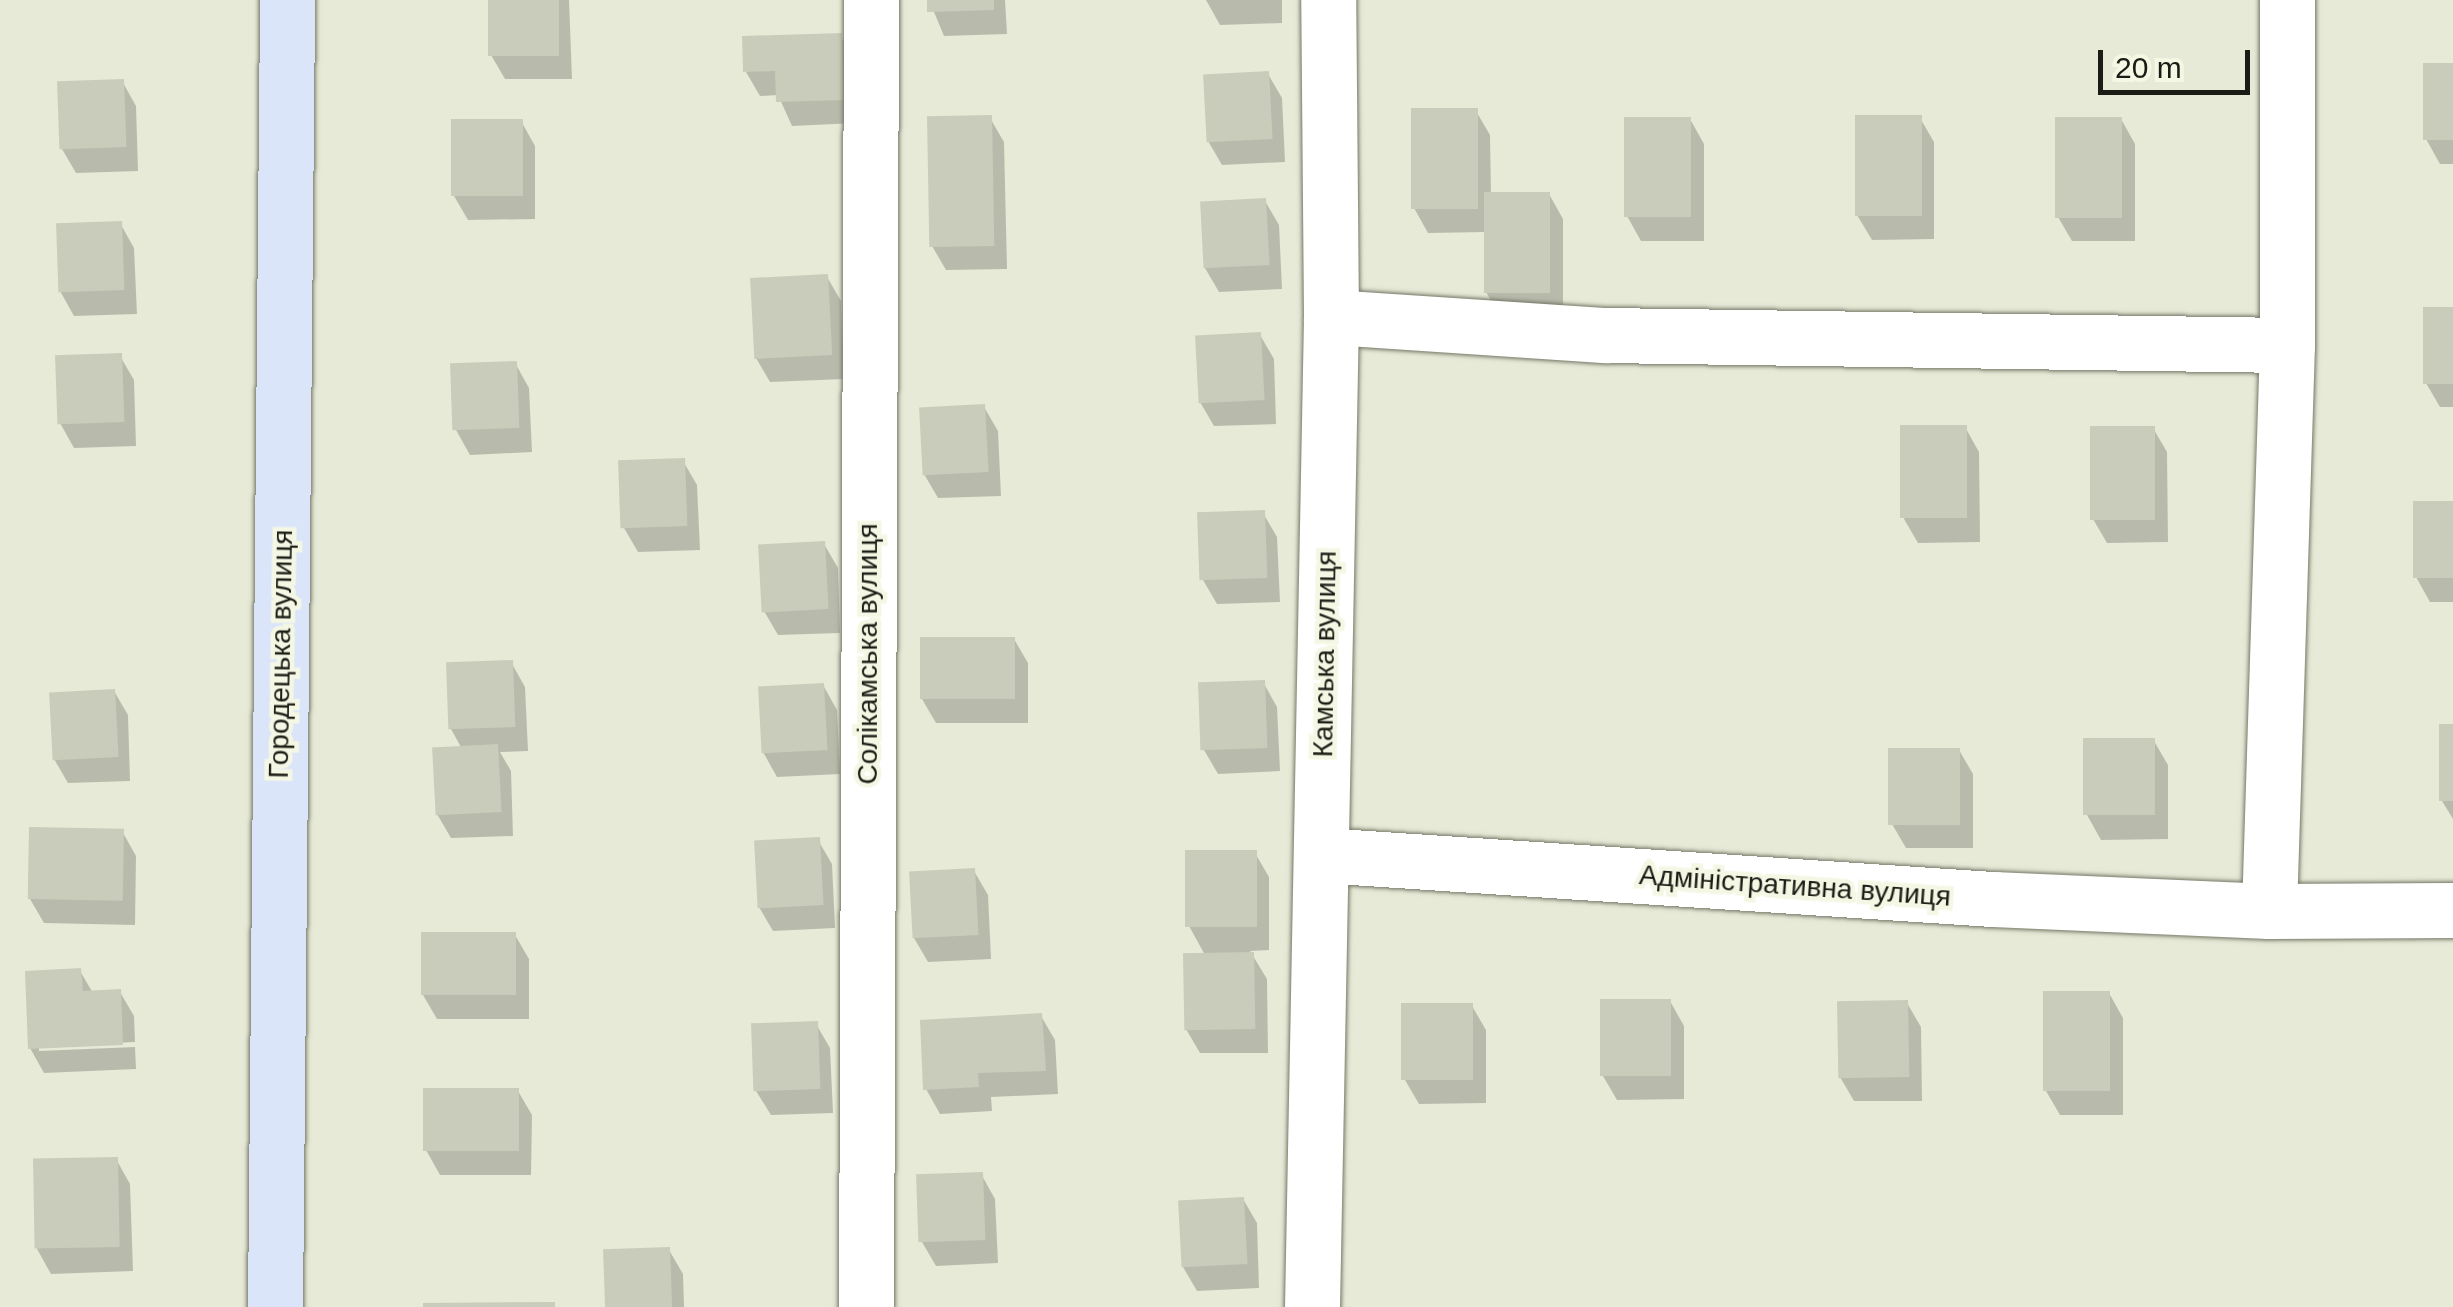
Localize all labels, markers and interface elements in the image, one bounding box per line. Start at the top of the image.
scale bar [2103,30,2256,92]
text: 20 m [2115,51,2182,84]
street label: Солікамська вулиця [851,523,885,785]
street label: Городецька вулиця [262,529,300,779]
street label: Камська вулиця [1306,550,1344,758]
street label: Адміністративна вулиця [1638,858,1952,914]

